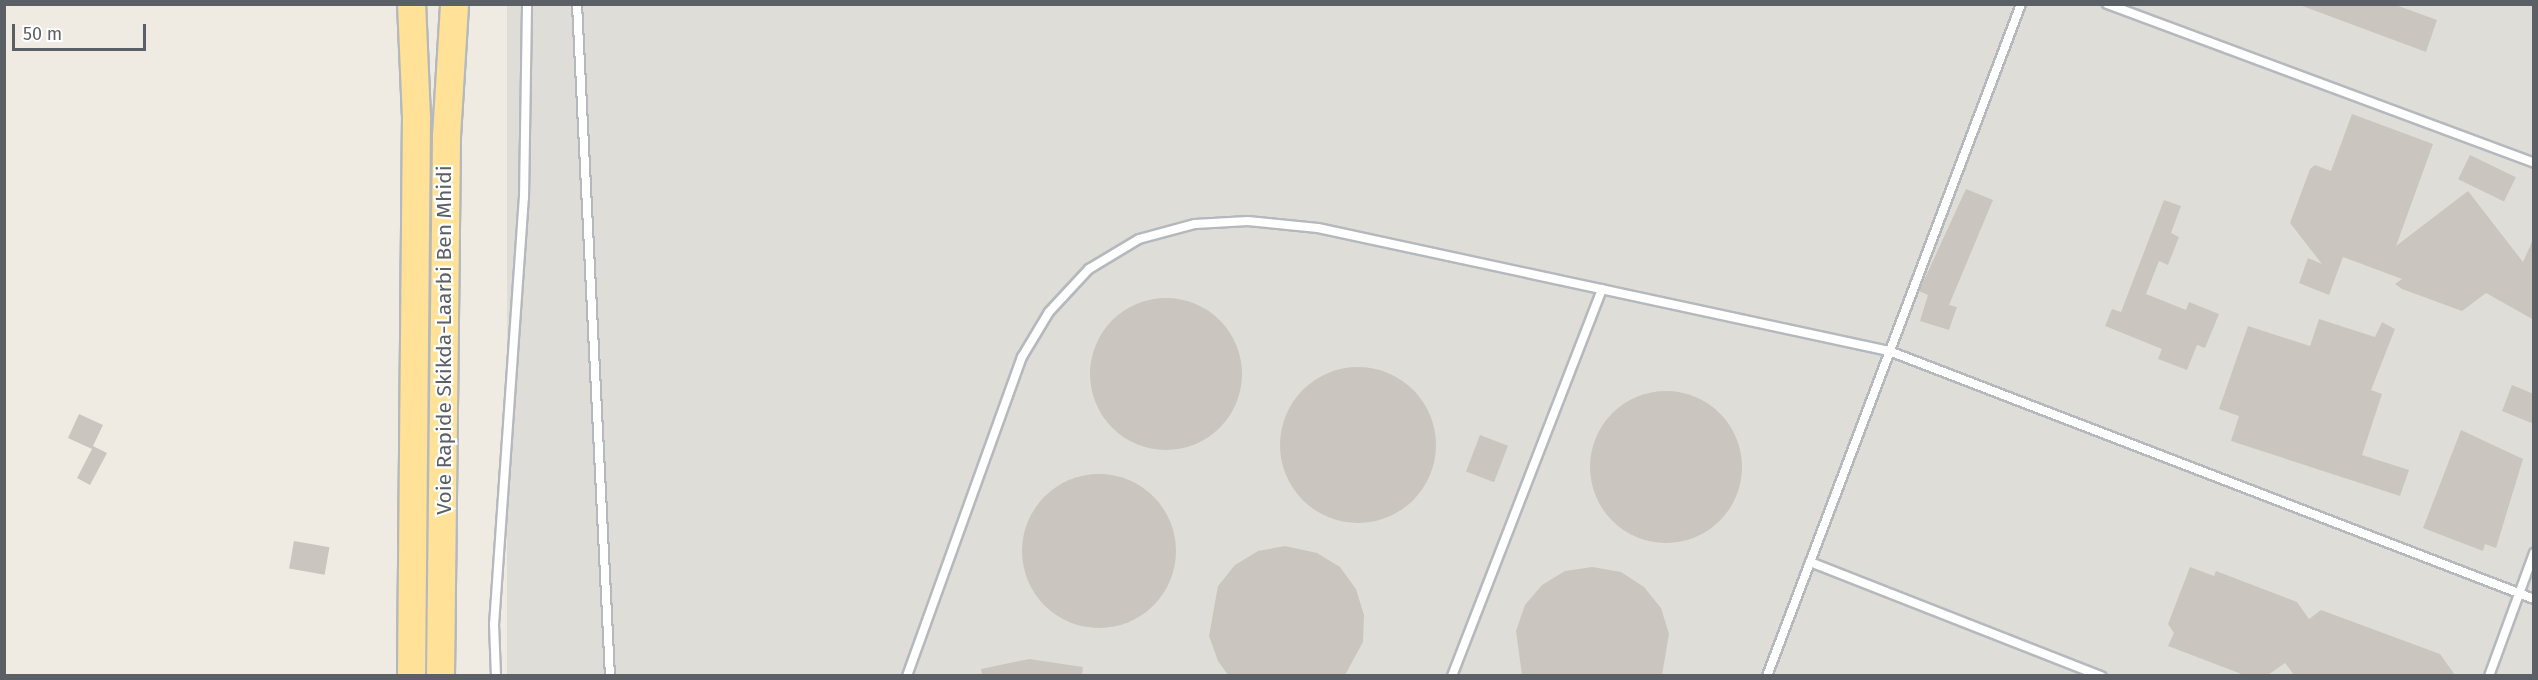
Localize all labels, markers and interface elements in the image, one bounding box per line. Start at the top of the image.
scale bar [15,12,148,50]
text: 50 m [23,23,62,45]
street label: Voie Rapide Skikda-Laarbi Ben Mhidi [431,165,457,515]

